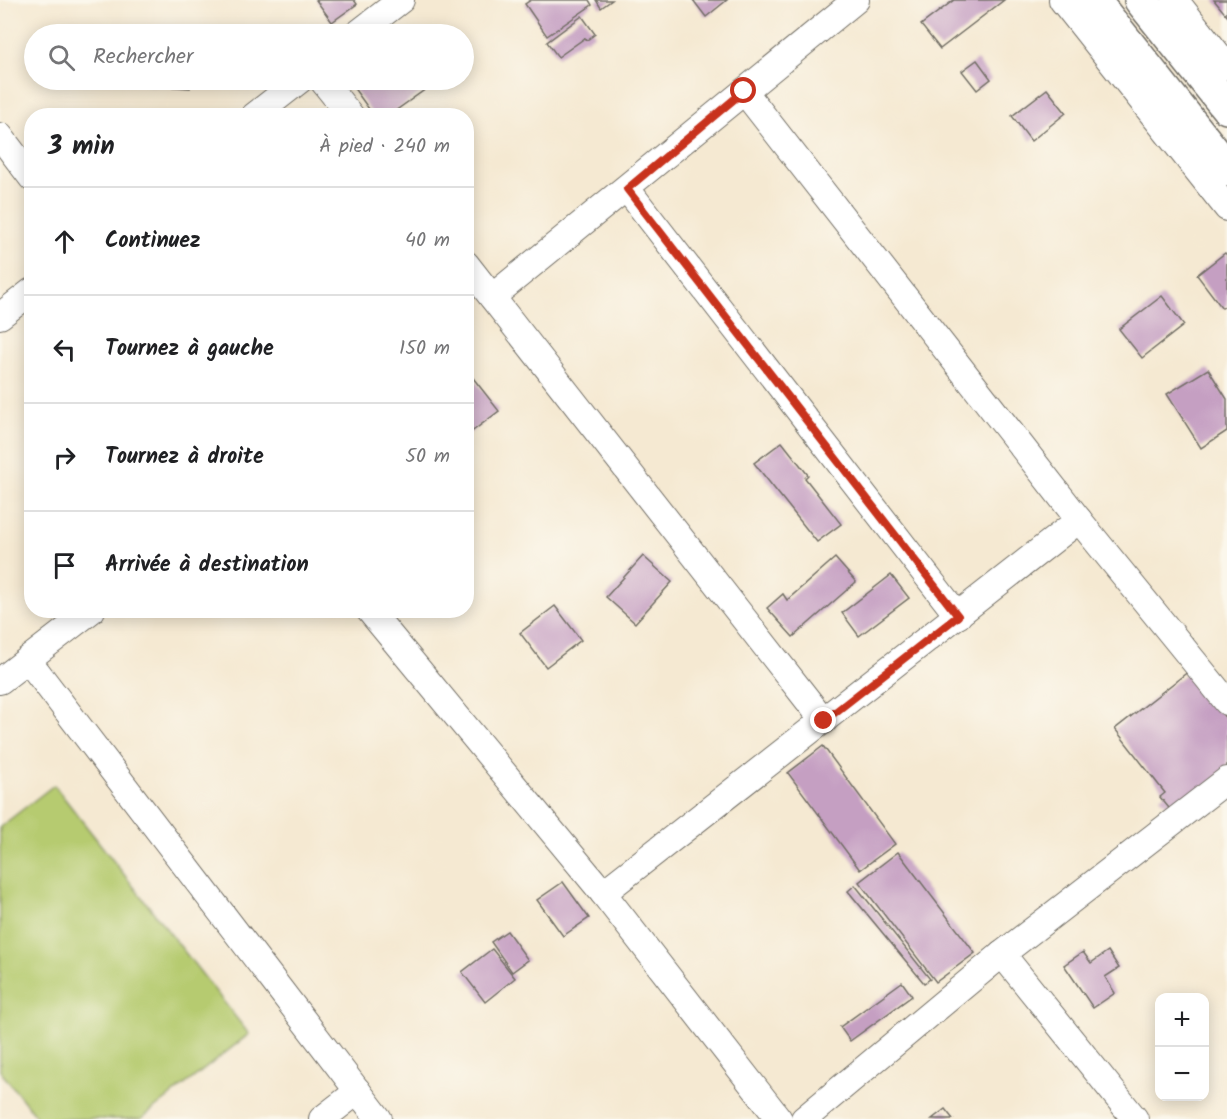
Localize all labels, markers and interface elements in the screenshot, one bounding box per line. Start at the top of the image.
search box [24,24,474,90]
text: Rechercher [93,40,193,75]
icon: search [45,41,78,74]
route start [730,77,756,103]
text: 3 min [48,126,115,168]
text: À pied · 240 m [319,131,450,163]
text: Continuez [105,224,201,259]
icon: ahead [48,225,81,258]
text: 40 m [405,225,450,257]
text: Tournez à gauche [105,332,274,367]
icon: left [48,333,81,366]
text: 150 m [399,333,450,365]
text: Tournez à droite [105,440,264,475]
icon: right [48,441,81,474]
text: 50 m [405,441,450,473]
text: Arrivée à destination [105,548,309,583]
icon: arrive [48,549,81,582]
route end [810,707,836,733]
map controls [1155,993,1209,1101]
button: + [1155,993,1209,1047]
button: − [1155,1047,1209,1101]

